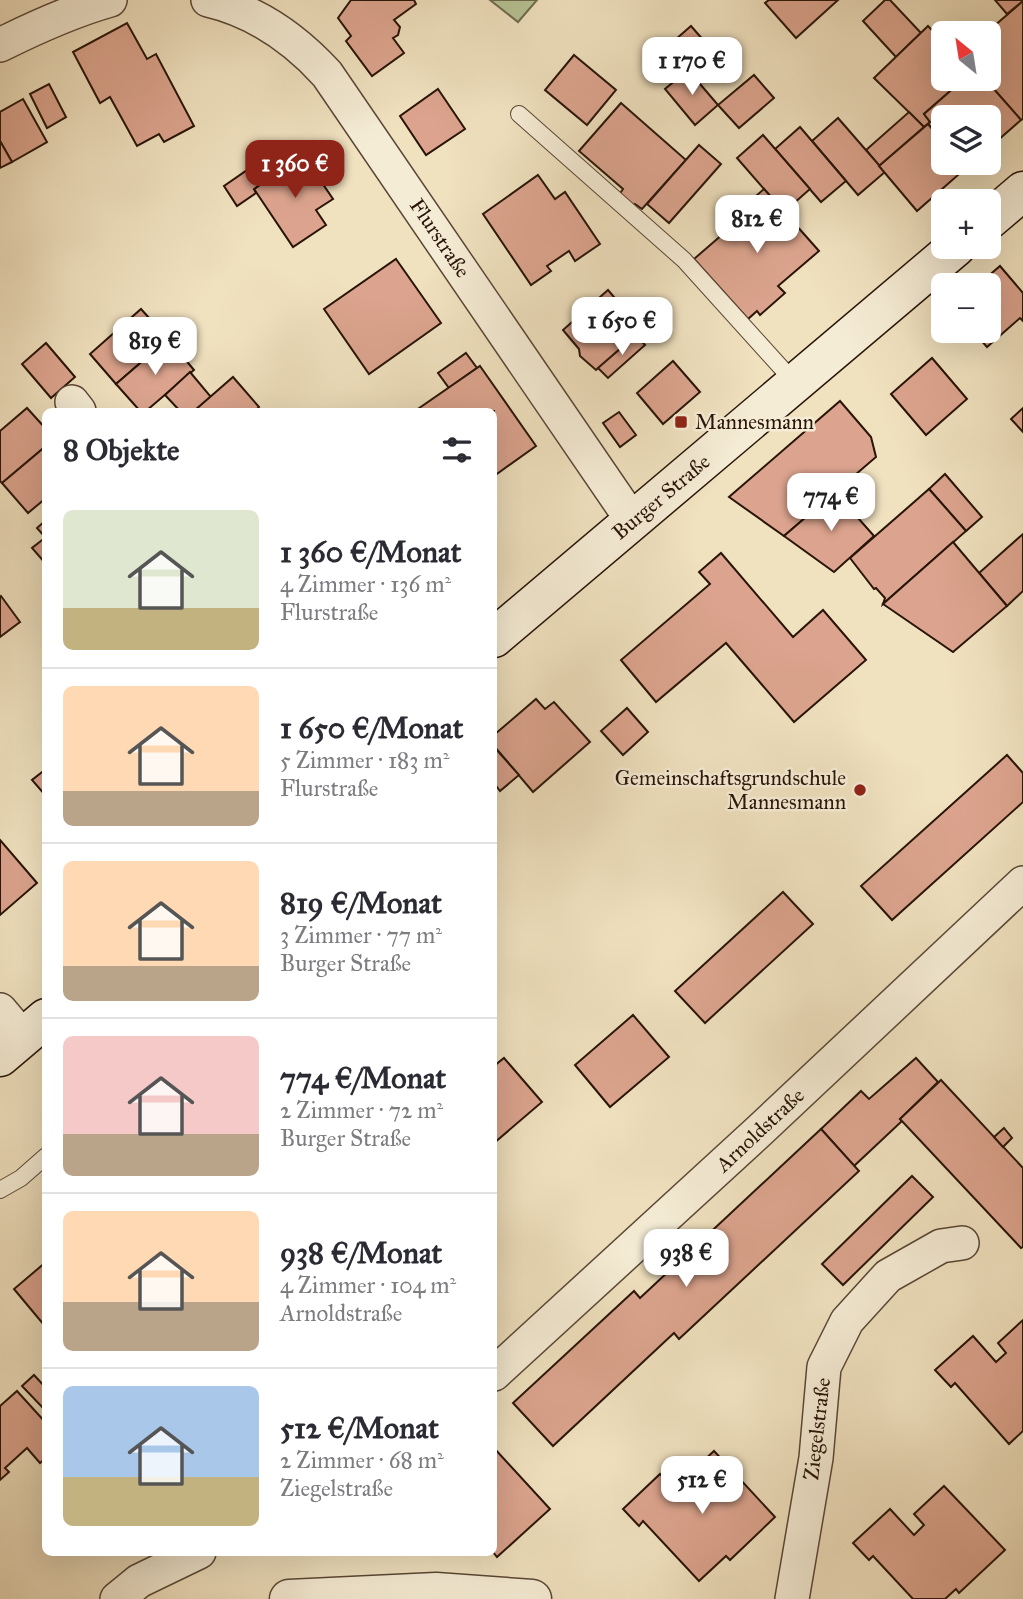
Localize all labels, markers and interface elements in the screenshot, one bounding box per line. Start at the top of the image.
north arrow [931,21,1001,91]
map controls [931,21,1001,343]
pin: 1 170 € [627,38,757,97]
text: 1 170 € [658,46,726,74]
button: layers [931,105,1001,175]
pin: 1 360 € [230,140,360,200]
text: 1 360 € [261,149,329,177]
button: + [931,189,1001,259]
street label: Flurstraße [404,193,476,283]
pin: 812 € [708,196,806,255]
text: 812 € [731,204,783,232]
button: − [931,273,1001,343]
pin: 1 650 € [557,298,687,357]
text: 1 650 € [588,306,656,334]
pin: 819 € [106,318,204,377]
text: 819 € [129,326,181,354]
place label: Mannesmann [695,409,814,435]
marker: Mannesmann [673,414,689,430]
icon: filters [438,431,476,469]
text: 8 Objekte [63,432,180,468]
street label: Burger Straße [607,448,715,545]
pin: 774 € [782,474,880,533]
text: 774 € [803,482,859,510]
text: 1 360 €/Monat [280,534,461,570]
icon: home [119,538,203,622]
text: 4 Zimmer · 136 m² [280,570,451,598]
text: Flurstraße [280,598,378,626]
text: 1 650 €/Monat [280,710,463,746]
icon: home [119,714,203,798]
text: 5 Zimmer · 183 m² [280,746,450,774]
place label: Gemeinschaftsgrundschule Mannesmann [615,765,846,815]
text: Flurstraße [280,774,378,802]
marker: Gemeinschaftsgrundschule Mannesmann [852,782,868,798]
text: 819 €/Monat [280,885,442,921]
icon: home [119,889,203,973]
text: 3 Zimmer · 77 m² [280,921,442,949]
text: Burger Straße [280,949,411,977]
text: 774 €/Monat [280,1060,446,1096]
icon: home [119,1064,203,1148]
street label: Arnoldstraße [710,1082,810,1178]
text: 2 Zimmer · 72 m² [280,1096,443,1124]
text: Burger Straße [280,1124,411,1152]
pin: 938 € [637,1230,735,1289]
text: 938 €/Monat [280,1235,442,1271]
text: 938 € [660,1238,712,1266]
icon: home [119,1239,203,1323]
text: 4 Zimmer · 104 m² [280,1271,456,1299]
text: Arnoldstraße [280,1299,402,1327]
street label: Ziegelstraße [798,1376,836,1482]
text: 512 €/Monat [280,1410,439,1446]
icon: home [119,1414,203,1498]
text: 2 Zimmer · 68 m² [280,1446,444,1474]
pin: 512 € [653,1456,751,1516]
text: 512 € [677,1465,727,1493]
text: Ziegelstraße [280,1474,393,1502]

